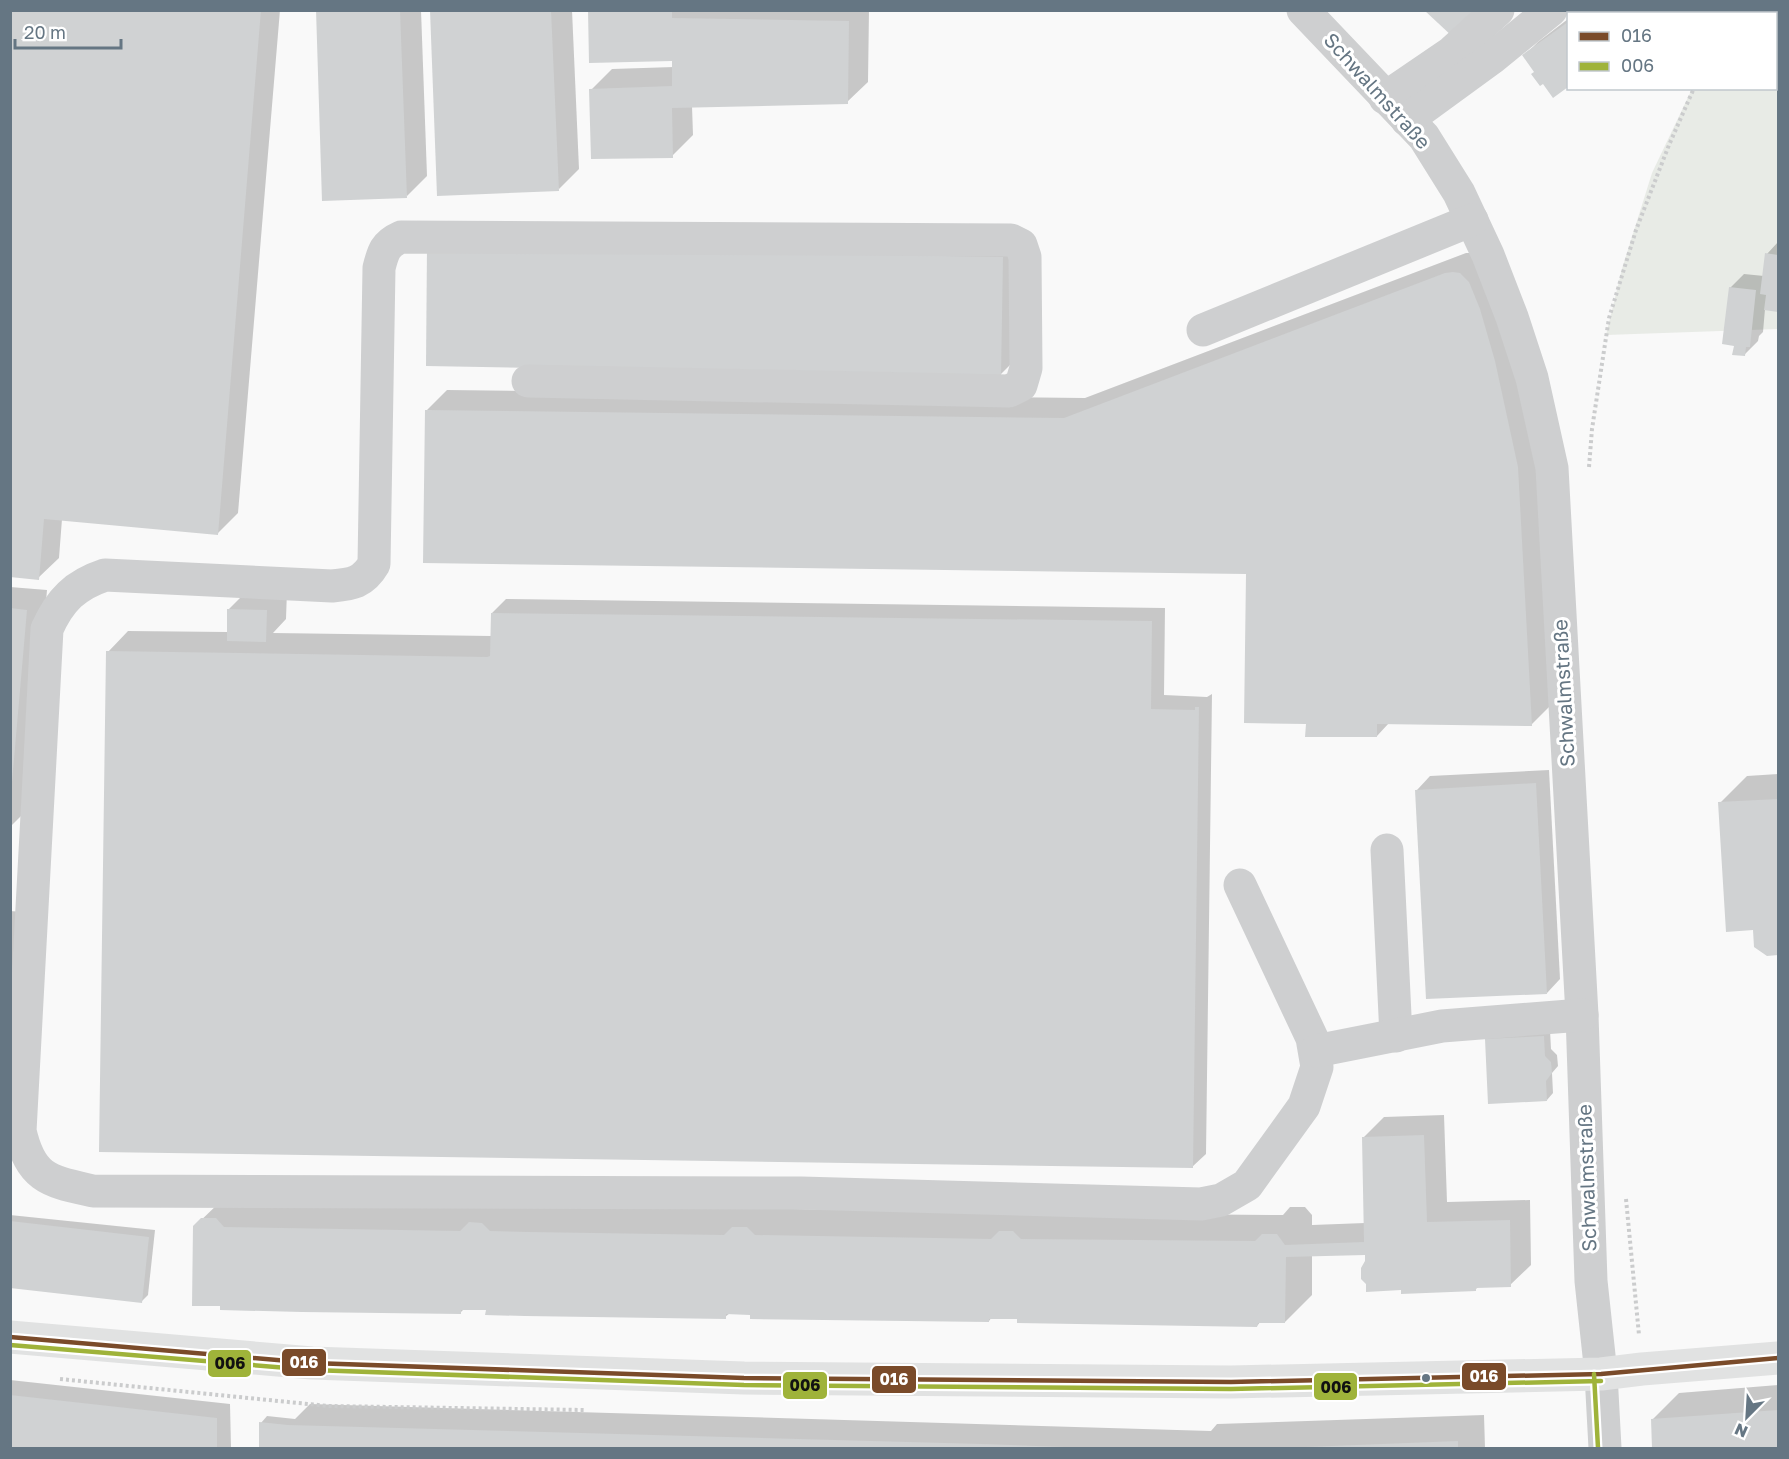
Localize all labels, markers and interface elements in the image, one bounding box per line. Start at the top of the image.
scale bar [15,12,122,50]
legend [1567,12,1777,90]
text: 20 m [24,21,66,43]
text: 016 [1621,24,1652,46]
street label: Schwalmstraße [1319,27,1436,153]
text: 006 [1621,54,1654,76]
street label: Schwalmstraße [1547,619,1579,767]
street label: Schwalmstraße [1571,1104,1601,1252]
line badge: 016 [281,1348,327,1377]
line badge: 006 [207,1349,252,1378]
text: 016 [290,1352,318,1372]
text: 006 [215,1353,245,1373]
line badge: 016 [1461,1362,1507,1391]
line badge: 016 [871,1365,917,1394]
text: 016 [1470,1366,1498,1386]
text: 016 [880,1369,908,1389]
line badge: 006 [782,1371,828,1400]
line badge: 006 [1313,1372,1358,1401]
unlabelled marker [1420,1372,1432,1384]
text: 006 [790,1375,820,1395]
text: 006 [1321,1377,1351,1397]
north arrow [1717,1387,1777,1447]
text: N [1731,1419,1751,1442]

